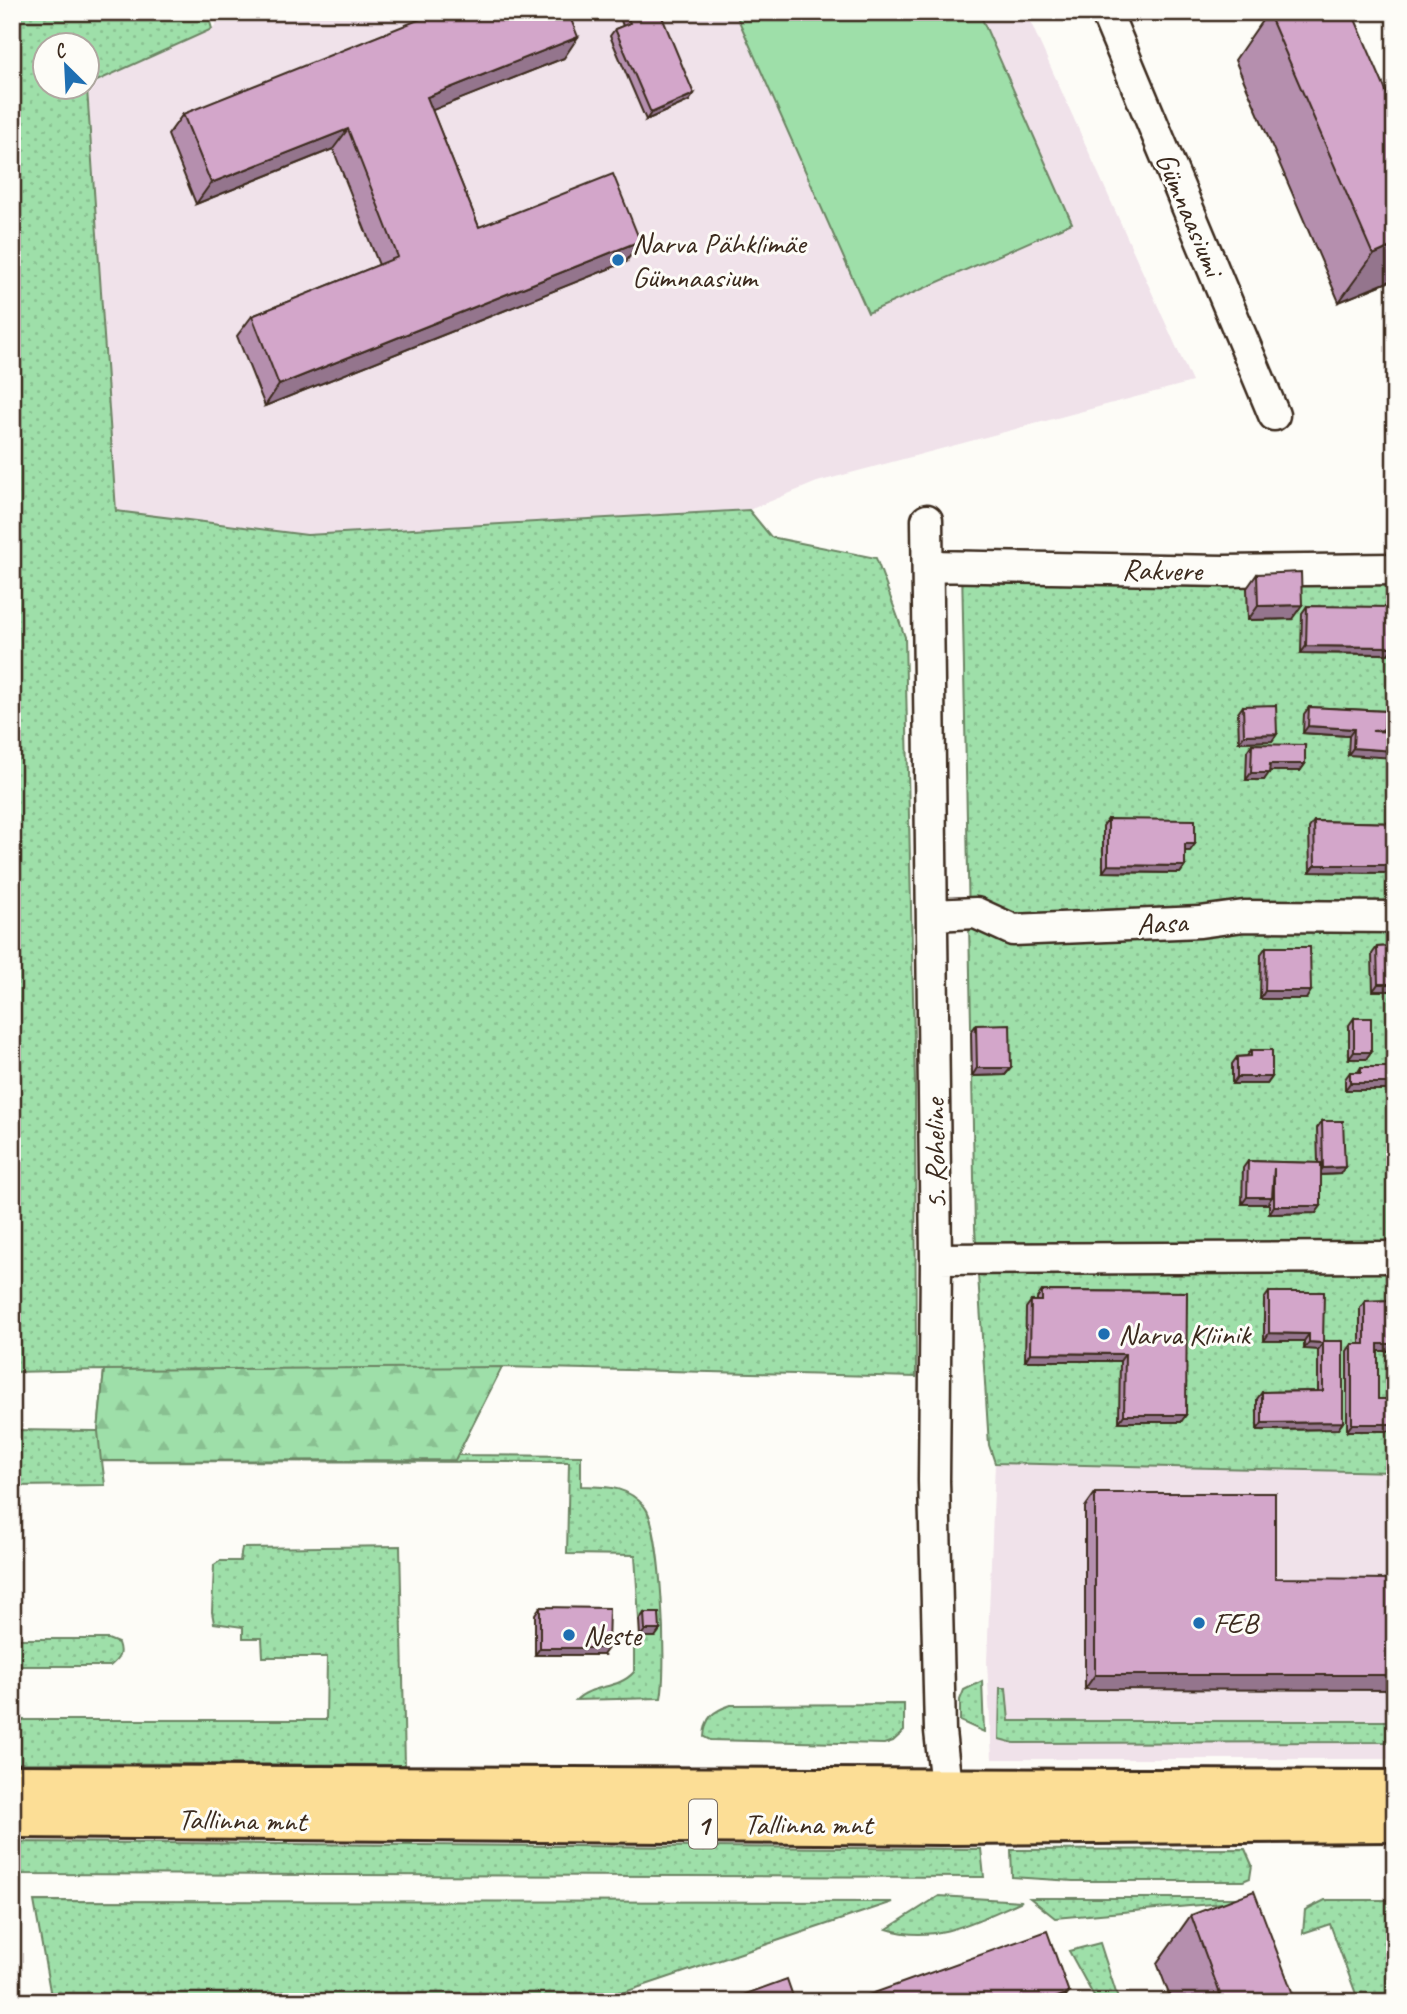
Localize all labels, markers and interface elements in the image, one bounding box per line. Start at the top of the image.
north arrow [32,32,102,102]
text: С [50,37,71,64]
street label: Gümnaasiumi [1147,147,1234,285]
place label: Narva Pähklimäe Gümnaasium [632,224,808,296]
marker: Narva Pähklimäe Gümnaasium [610,252,626,268]
street label: Rakvere [1122,550,1205,590]
street label: Aasa [1136,903,1190,943]
street label: 5. Roheline [915,1096,955,1210]
place label: Narva Kliinik [1118,1315,1252,1353]
marker: Narva Kliinik [1096,1326,1112,1342]
place label: FEB [1213,1604,1260,1642]
marker: FEB [1191,1615,1207,1631]
place label: Neste [583,1616,643,1654]
marker: Neste [561,1627,577,1643]
street label: Tallinna mnt [178,1800,310,1840]
road number: 1 [689,1800,717,1848]
street label: Tallinna mnt [744,1805,875,1843]

